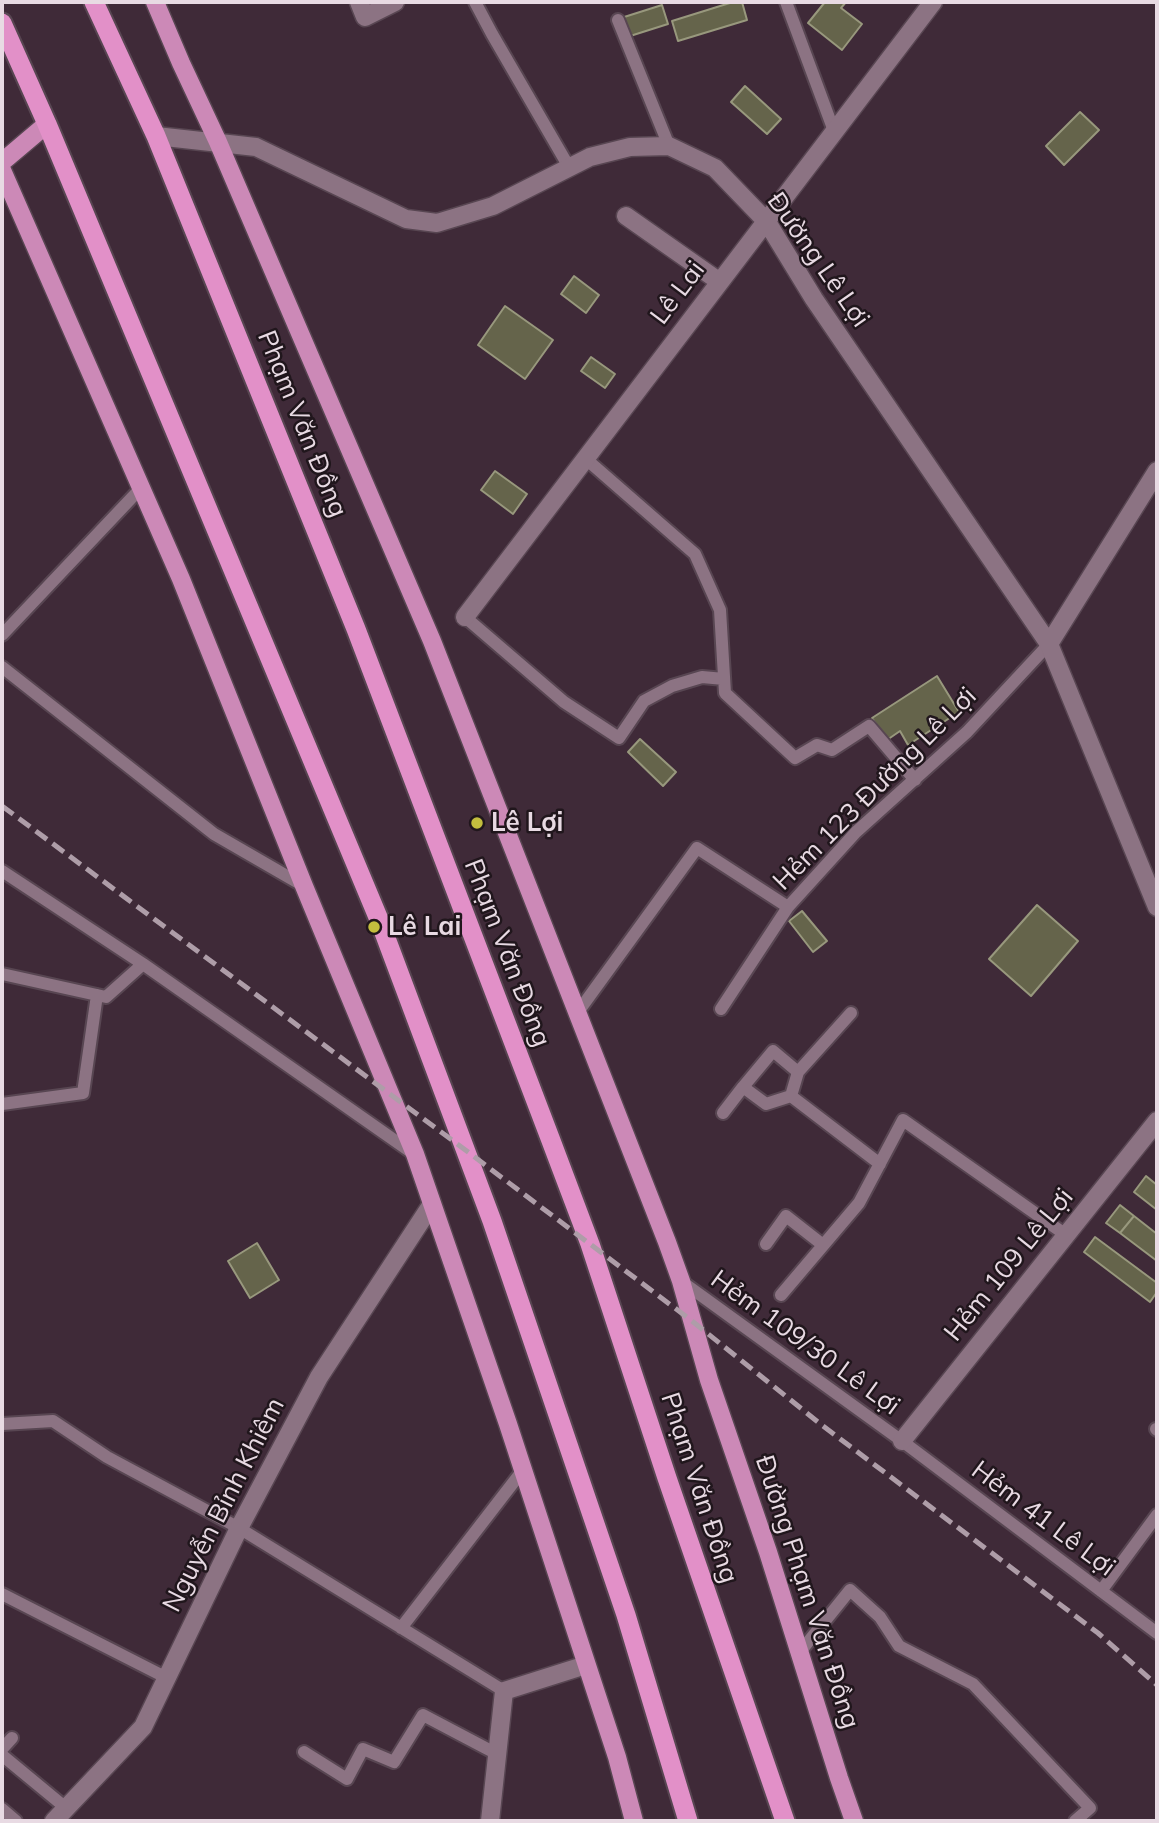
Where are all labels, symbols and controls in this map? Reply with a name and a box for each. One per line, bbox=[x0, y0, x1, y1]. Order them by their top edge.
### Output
street label: Đường Lê Lợi bbox=[760, 187, 876, 333]
street label: Lê Lai bbox=[644, 255, 712, 331]
street label: Phạm Văn Đồng bbox=[250, 326, 354, 522]
street label: Hẻm 123 Đường Lê Lợi bbox=[767, 681, 983, 897]
place label: Lê Lợi bbox=[491, 807, 563, 839]
marker: Lê Lợi bbox=[469, 815, 485, 831]
street label: Phạm Văn Đồng bbox=[457, 855, 557, 1051]
place label: Lê Lai bbox=[388, 911, 461, 943]
marker: Lê Lai bbox=[366, 919, 382, 935]
street label: Hẻm 109 Lê Lợi bbox=[938, 1182, 1080, 1348]
street label: Hẻm 109/30 Lê Lợi bbox=[704, 1264, 906, 1422]
street label: Phạm Văn Đồng bbox=[654, 1389, 744, 1587]
street label: Nguyễn Bỉnh Khiêm bbox=[157, 1393, 291, 1617]
street label: Đường Phạm Văn Đồng bbox=[748, 1452, 866, 1732]
street label: Hẻm 41 Lê Lợi bbox=[965, 1455, 1121, 1583]

